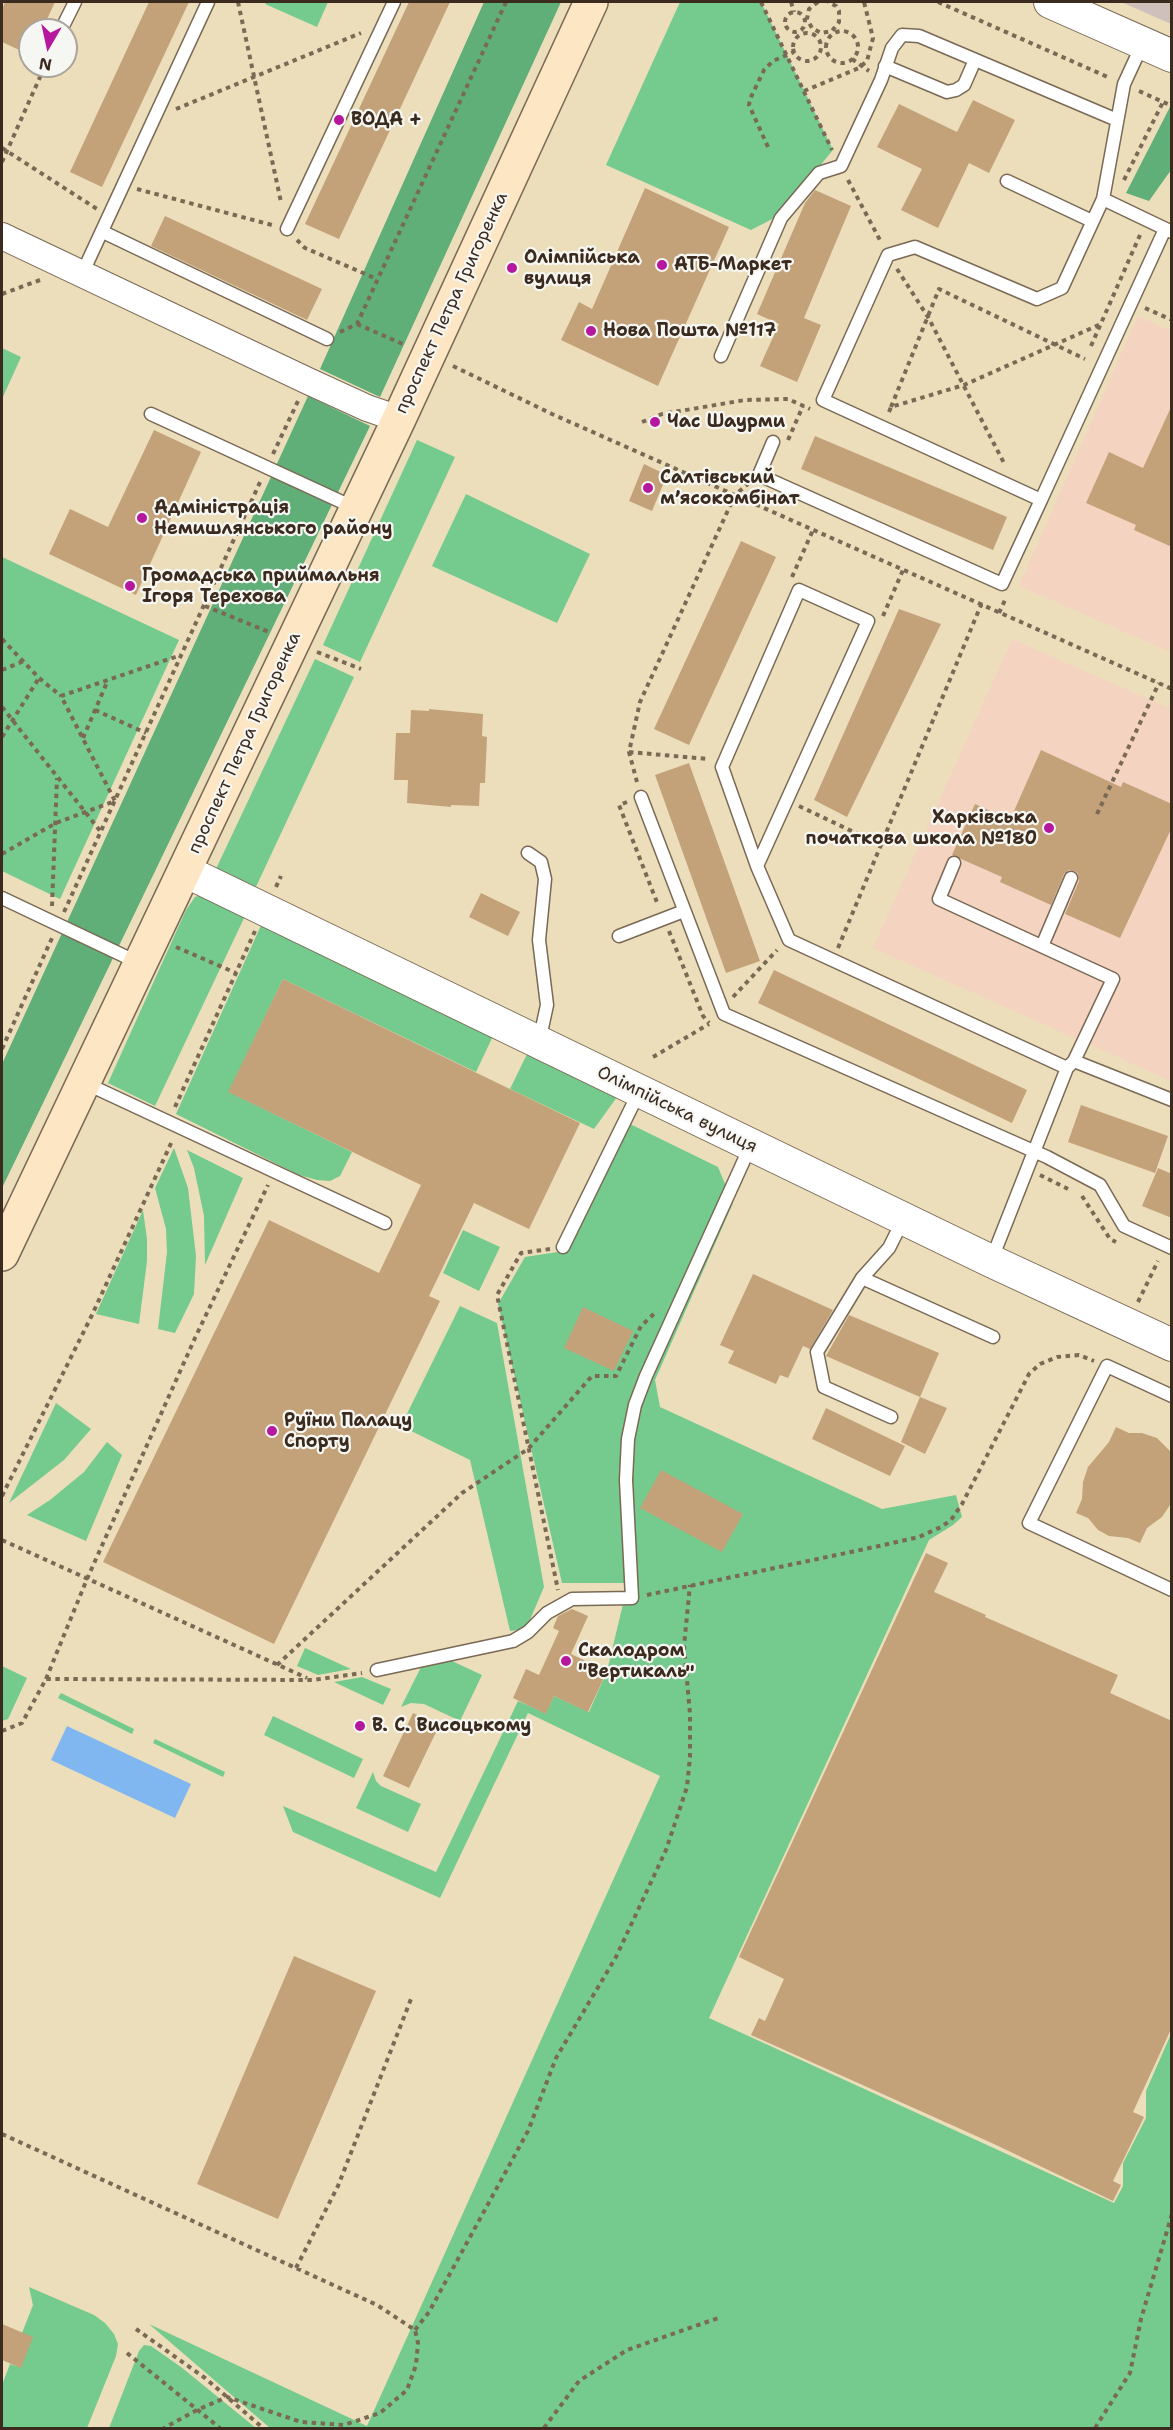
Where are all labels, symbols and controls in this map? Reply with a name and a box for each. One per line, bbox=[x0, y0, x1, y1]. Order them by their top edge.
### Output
north arrow bbox=[18, 18, 78, 78]
text: N bbox=[38, 53, 53, 76]
place label: ВОДА + bbox=[351, 109, 422, 131]
marker: ВОДА + bbox=[332, 113, 346, 127]
street label: проспект Петра Григоренка bbox=[391, 189, 513, 417]
place label: Олімпійська вулиця bbox=[524, 247, 640, 290]
place label: АТБ-Маркет bbox=[674, 254, 792, 276]
marker: АТБ-Маркет bbox=[655, 258, 669, 272]
marker: Олімпійська вулиця bbox=[505, 261, 519, 275]
place label: Нова Пошта №117 bbox=[603, 320, 776, 342]
marker: Нова Пошта №117 bbox=[584, 324, 598, 338]
place label: Час Шаурми bbox=[667, 411, 785, 433]
marker: Час Шаурми bbox=[648, 415, 662, 429]
place label: Салтівський мʼясокомбінат bbox=[660, 467, 799, 510]
marker: Салтівський мʼясокомбінат bbox=[641, 481, 655, 495]
place label: Адміністрація Немишлянського району bbox=[154, 497, 393, 540]
marker: Адміністрація Немишлянського району bbox=[135, 511, 149, 525]
place label: Громадська приймальня Ігоря Терехова bbox=[142, 565, 380, 608]
marker: Громадська приймальня Ігоря Терехова bbox=[123, 579, 137, 593]
street label: проспект Петра Григоренка bbox=[184, 629, 306, 857]
place label: Харківська початкова школа №180 bbox=[805, 807, 1037, 850]
marker: Харківська початкова школа №180 bbox=[1042, 821, 1056, 835]
street label: Олімпійська вулиця bbox=[593, 1062, 761, 1158]
place label: Руїни Палацу Спорту bbox=[284, 1410, 412, 1452]
marker: Руїни Палацу Спорту bbox=[265, 1424, 279, 1438]
place label: Скалодром "Вертикаль" bbox=[578, 1640, 695, 1682]
marker: Скалодром "Вертикаль" bbox=[559, 1654, 573, 1668]
place label: В. С. Висоцькому bbox=[372, 1715, 531, 1737]
marker: В. С. Висоцькому bbox=[353, 1719, 367, 1733]

